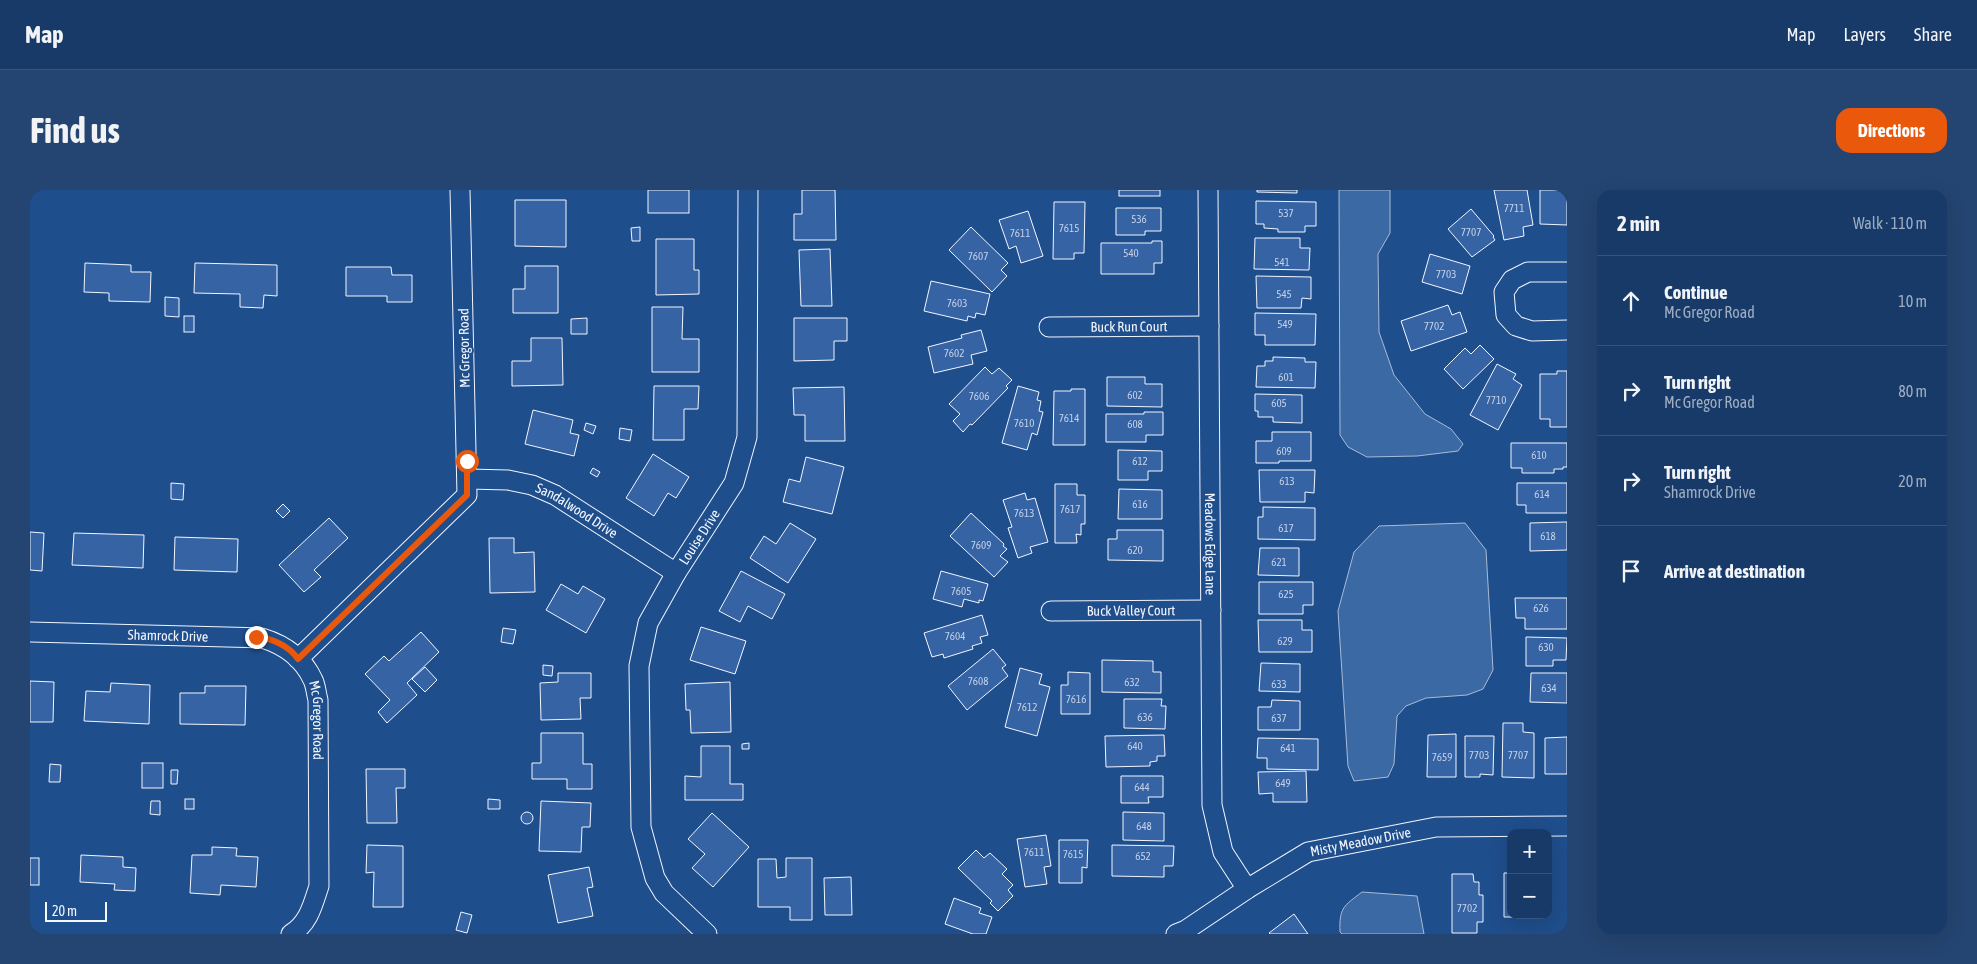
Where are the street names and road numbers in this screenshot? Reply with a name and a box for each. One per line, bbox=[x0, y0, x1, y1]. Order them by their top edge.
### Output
street label: Mc Gregor Road bbox=[455, 308, 473, 388]
street label: Buck Run Court bbox=[1091, 318, 1167, 335]
street label: Sandalwood Drive bbox=[533, 480, 621, 541]
street label: Meadows Edge Lane bbox=[1202, 493, 1219, 595]
street label: Louise Drive bbox=[676, 506, 723, 567]
street label: Buck Valley Court bbox=[1087, 602, 1175, 619]
street label: Shamrock Drive bbox=[127, 627, 208, 645]
street label: Mc Gregor Road bbox=[306, 679, 326, 760]
street label: Misty Meadow Drive bbox=[1309, 824, 1412, 859]

